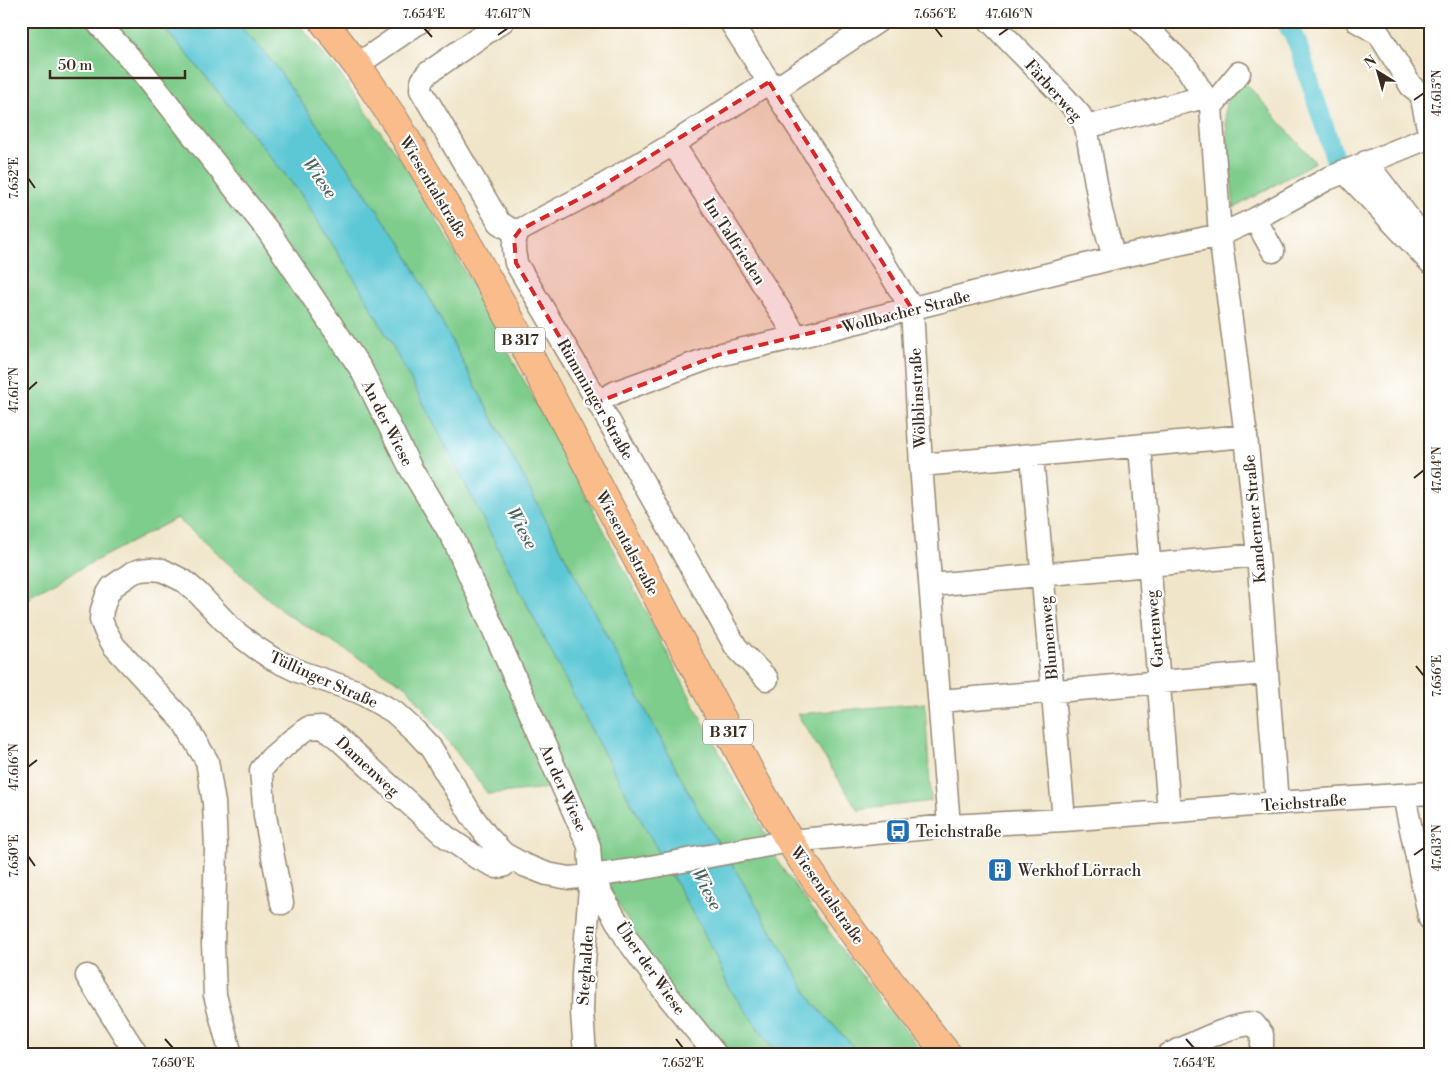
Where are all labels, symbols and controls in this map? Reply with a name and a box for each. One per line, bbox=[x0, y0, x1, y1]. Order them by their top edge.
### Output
text: 7.654°E bbox=[403, 7, 445, 22]
text: 47.617°N bbox=[485, 7, 531, 22]
text: 7.656°E bbox=[914, 7, 956, 22]
text: 47.616°N bbox=[985, 7, 1033, 22]
scale bar bbox=[50, 48, 185, 80]
north arrow bbox=[1354, 48, 1404, 98]
text: N bbox=[1361, 52, 1381, 73]
text: 50 m bbox=[58, 56, 92, 75]
street label: Färberweg bbox=[1020, 56, 1087, 126]
text: 47.615°N bbox=[1430, 69, 1445, 117]
street label: Wiesentalstraße bbox=[394, 132, 471, 242]
water label: Wiese bbox=[297, 153, 342, 204]
text: 7.652°E bbox=[7, 157, 22, 199]
street label: Im Talfrieden bbox=[699, 194, 770, 289]
street label: Wollbacher Straße bbox=[839, 286, 973, 338]
road number: B 317 bbox=[495, 328, 545, 352]
street label: Rümminger Straße bbox=[552, 335, 638, 464]
street label: Wölblinstraße bbox=[905, 347, 931, 450]
text: 47.617°N bbox=[7, 367, 22, 413]
street label: An der Wiese bbox=[357, 376, 417, 470]
text: 47.614°N bbox=[1430, 446, 1445, 494]
street label: Kanderner Straße bbox=[1239, 454, 1271, 584]
street label: Wiesentalstraße bbox=[591, 487, 663, 599]
water label: Wiese bbox=[501, 503, 542, 554]
street label: Gartenweg bbox=[1142, 589, 1168, 668]
street label: Blumenweg bbox=[1035, 594, 1063, 682]
street label: Tüllinger Straße bbox=[266, 647, 381, 713]
text: 7.656°E bbox=[1430, 655, 1445, 697]
road number: B 317 bbox=[703, 720, 753, 744]
street label: Damenweg bbox=[331, 732, 404, 802]
street label: An der Wiese bbox=[535, 741, 591, 835]
text: 47.616°N bbox=[7, 743, 22, 791]
street label: Teichstraße bbox=[1261, 790, 1347, 816]
bus stop icon: Teichstraße bbox=[885, 818, 911, 844]
place label: Teichstraße bbox=[916, 822, 1001, 842]
text: 47.613°N bbox=[1430, 824, 1445, 872]
text: 7.650°E bbox=[7, 835, 22, 877]
street label: Wiesentalstraße bbox=[785, 842, 868, 949]
building icon: Werkhof Lörrach bbox=[987, 857, 1013, 883]
place label: Werkhof Lörrach bbox=[1017, 861, 1142, 881]
water label: Wiese bbox=[686, 864, 727, 915]
street label: Über der Wiese bbox=[611, 917, 691, 1019]
street label: Steghalden bbox=[573, 924, 599, 1006]
text: 7.650°E bbox=[152, 1056, 194, 1071]
text: 7.652°E bbox=[662, 1056, 704, 1071]
text: 7.654°E bbox=[1173, 1056, 1215, 1071]

